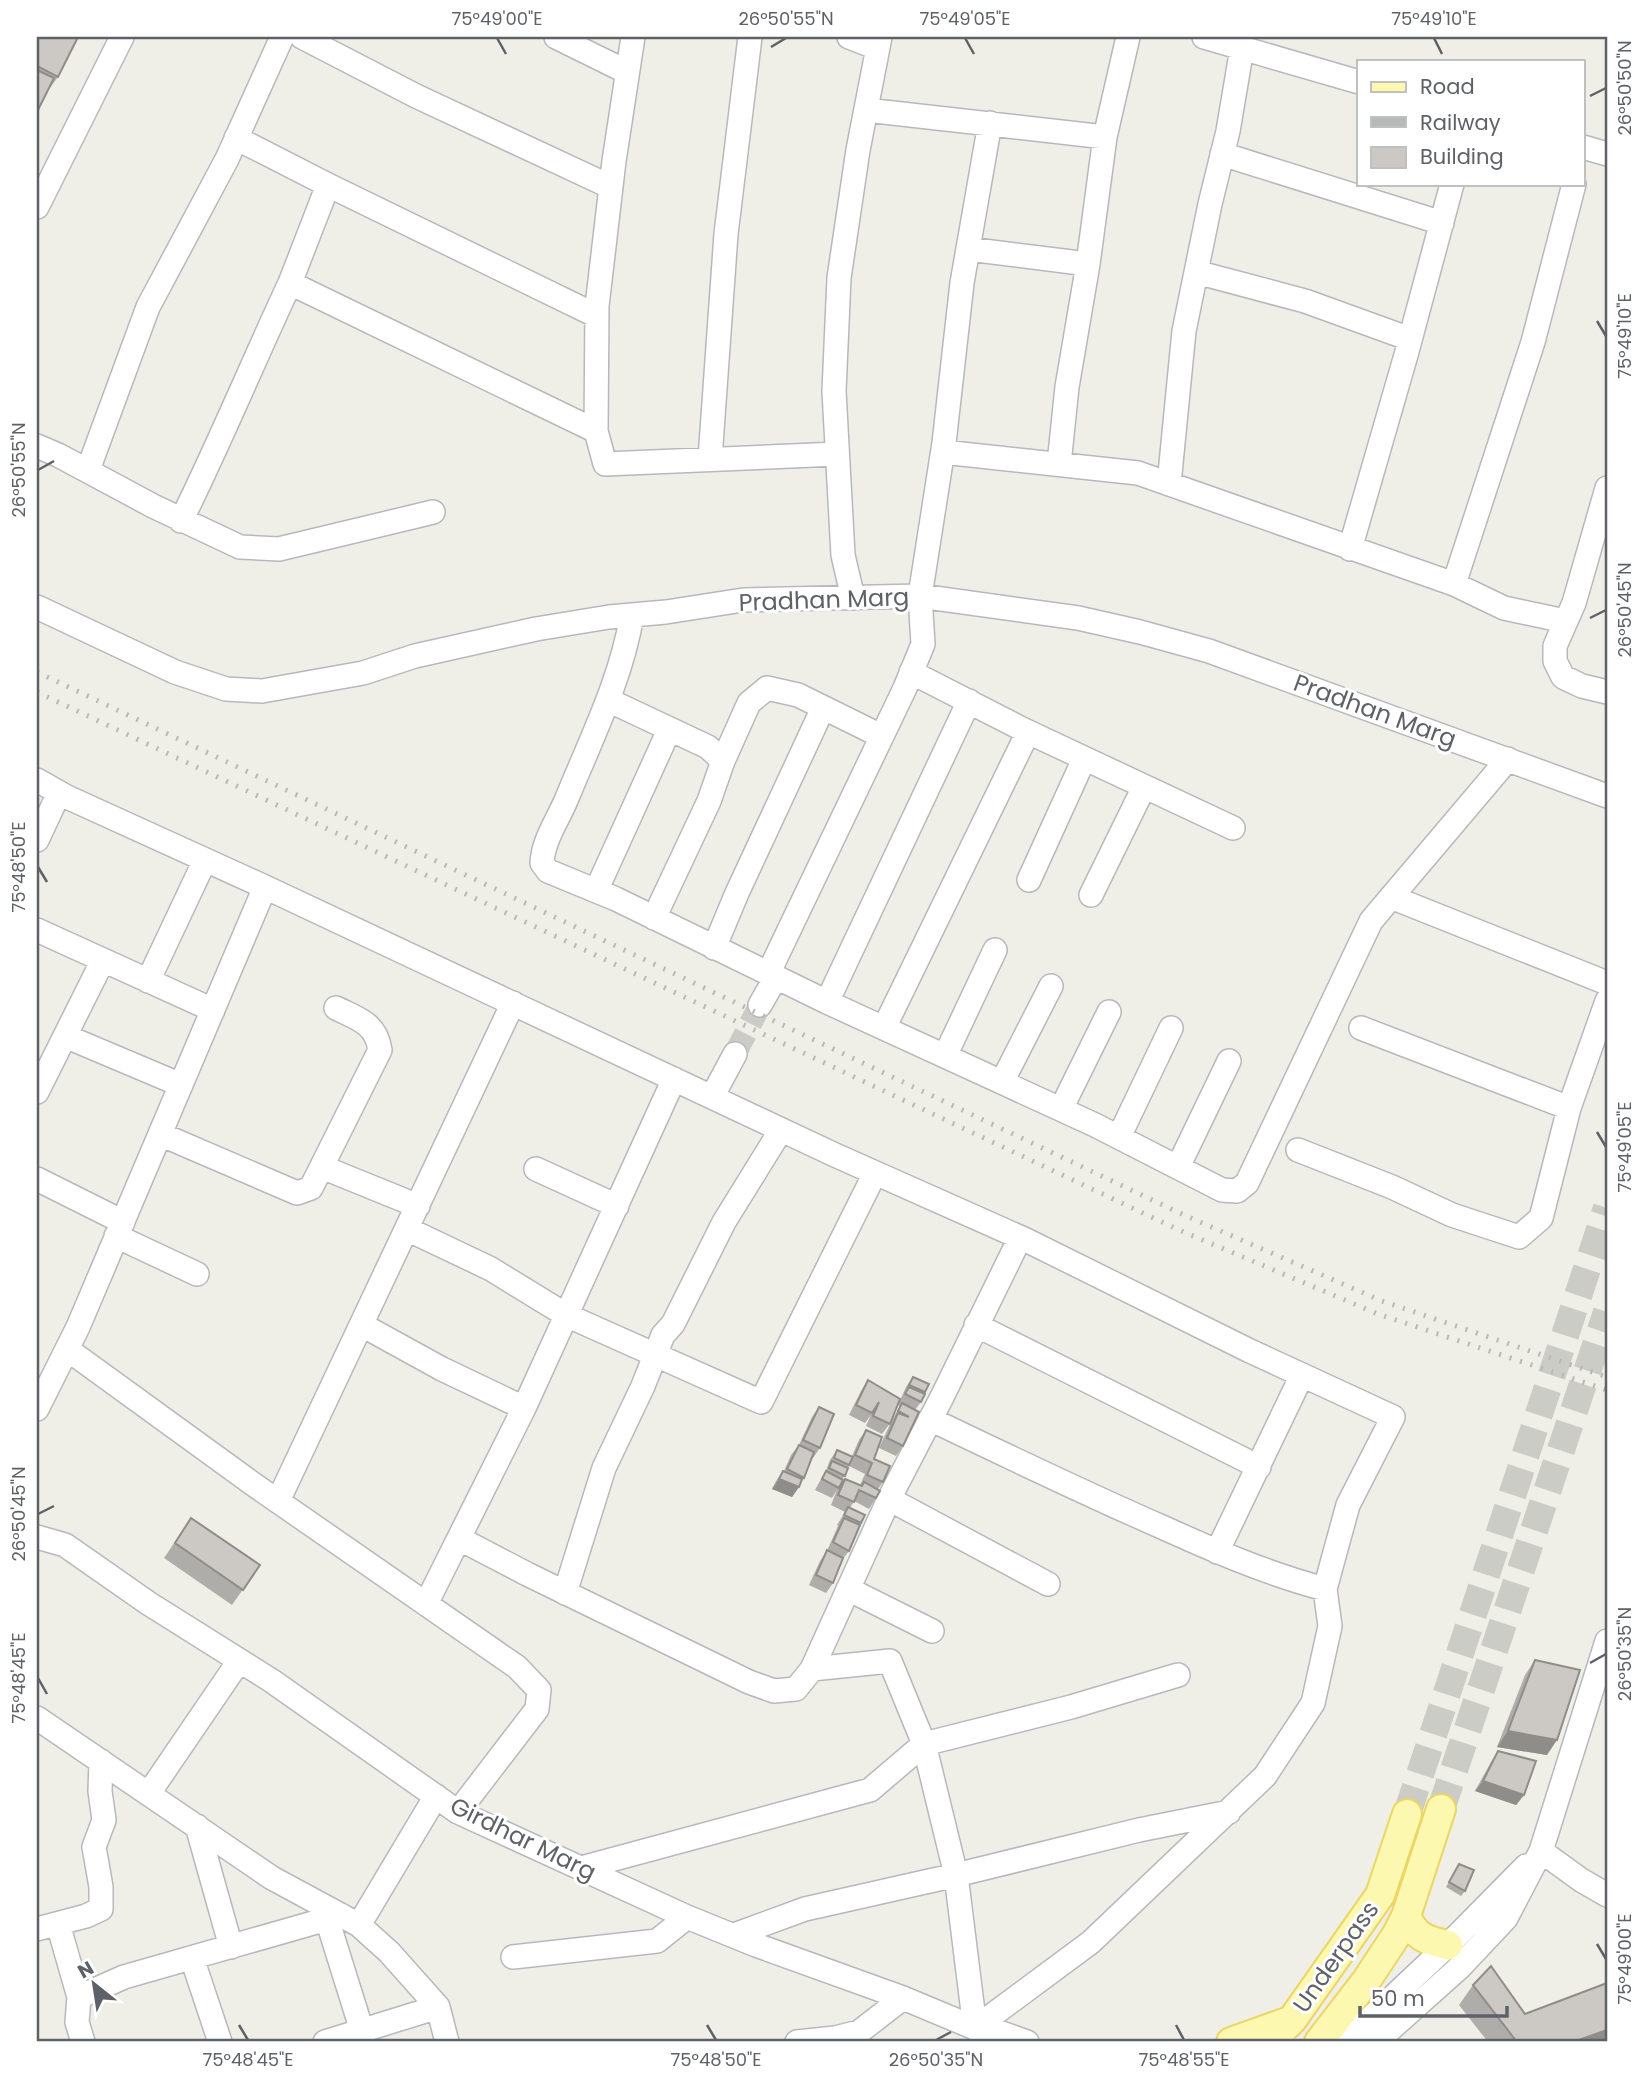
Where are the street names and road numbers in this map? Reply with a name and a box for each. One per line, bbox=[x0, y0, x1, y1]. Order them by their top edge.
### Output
street label: Pradhan Marg bbox=[738, 580, 910, 619]
street label: Pradhan Marg bbox=[1289, 666, 1461, 755]
street label: Girdhar Marg bbox=[445, 1789, 602, 1888]
street label: Underpass bbox=[1285, 1894, 1386, 2019]

